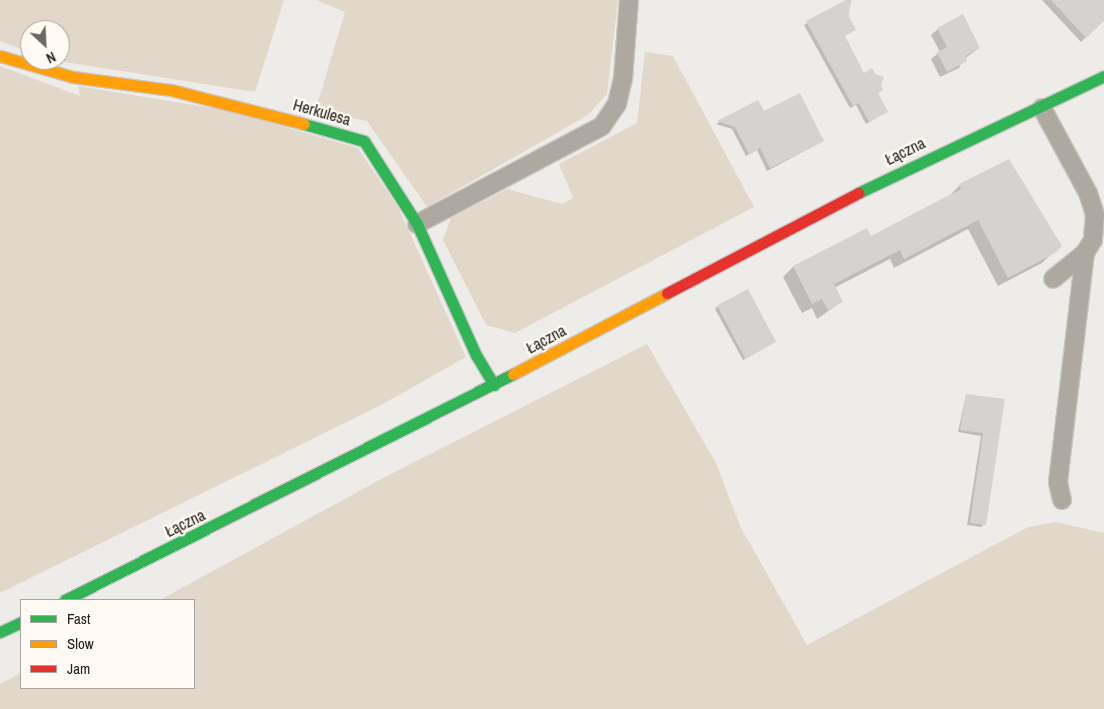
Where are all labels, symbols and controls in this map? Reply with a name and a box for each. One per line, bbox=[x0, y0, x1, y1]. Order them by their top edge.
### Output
north arrow bbox=[20, 20, 70, 70]
text: N bbox=[43, 48, 58, 68]
street label: Herkulesa bbox=[291, 95, 353, 129]
street label: Łączna bbox=[882, 133, 928, 169]
street label: Łączna bbox=[523, 321, 569, 357]
street label: Łączna bbox=[162, 505, 208, 541]
legend bbox=[20, 599, 195, 689]
text: Fast bbox=[67, 608, 90, 629]
text: Slow bbox=[67, 633, 94, 654]
text: Jam bbox=[67, 658, 90, 679]

